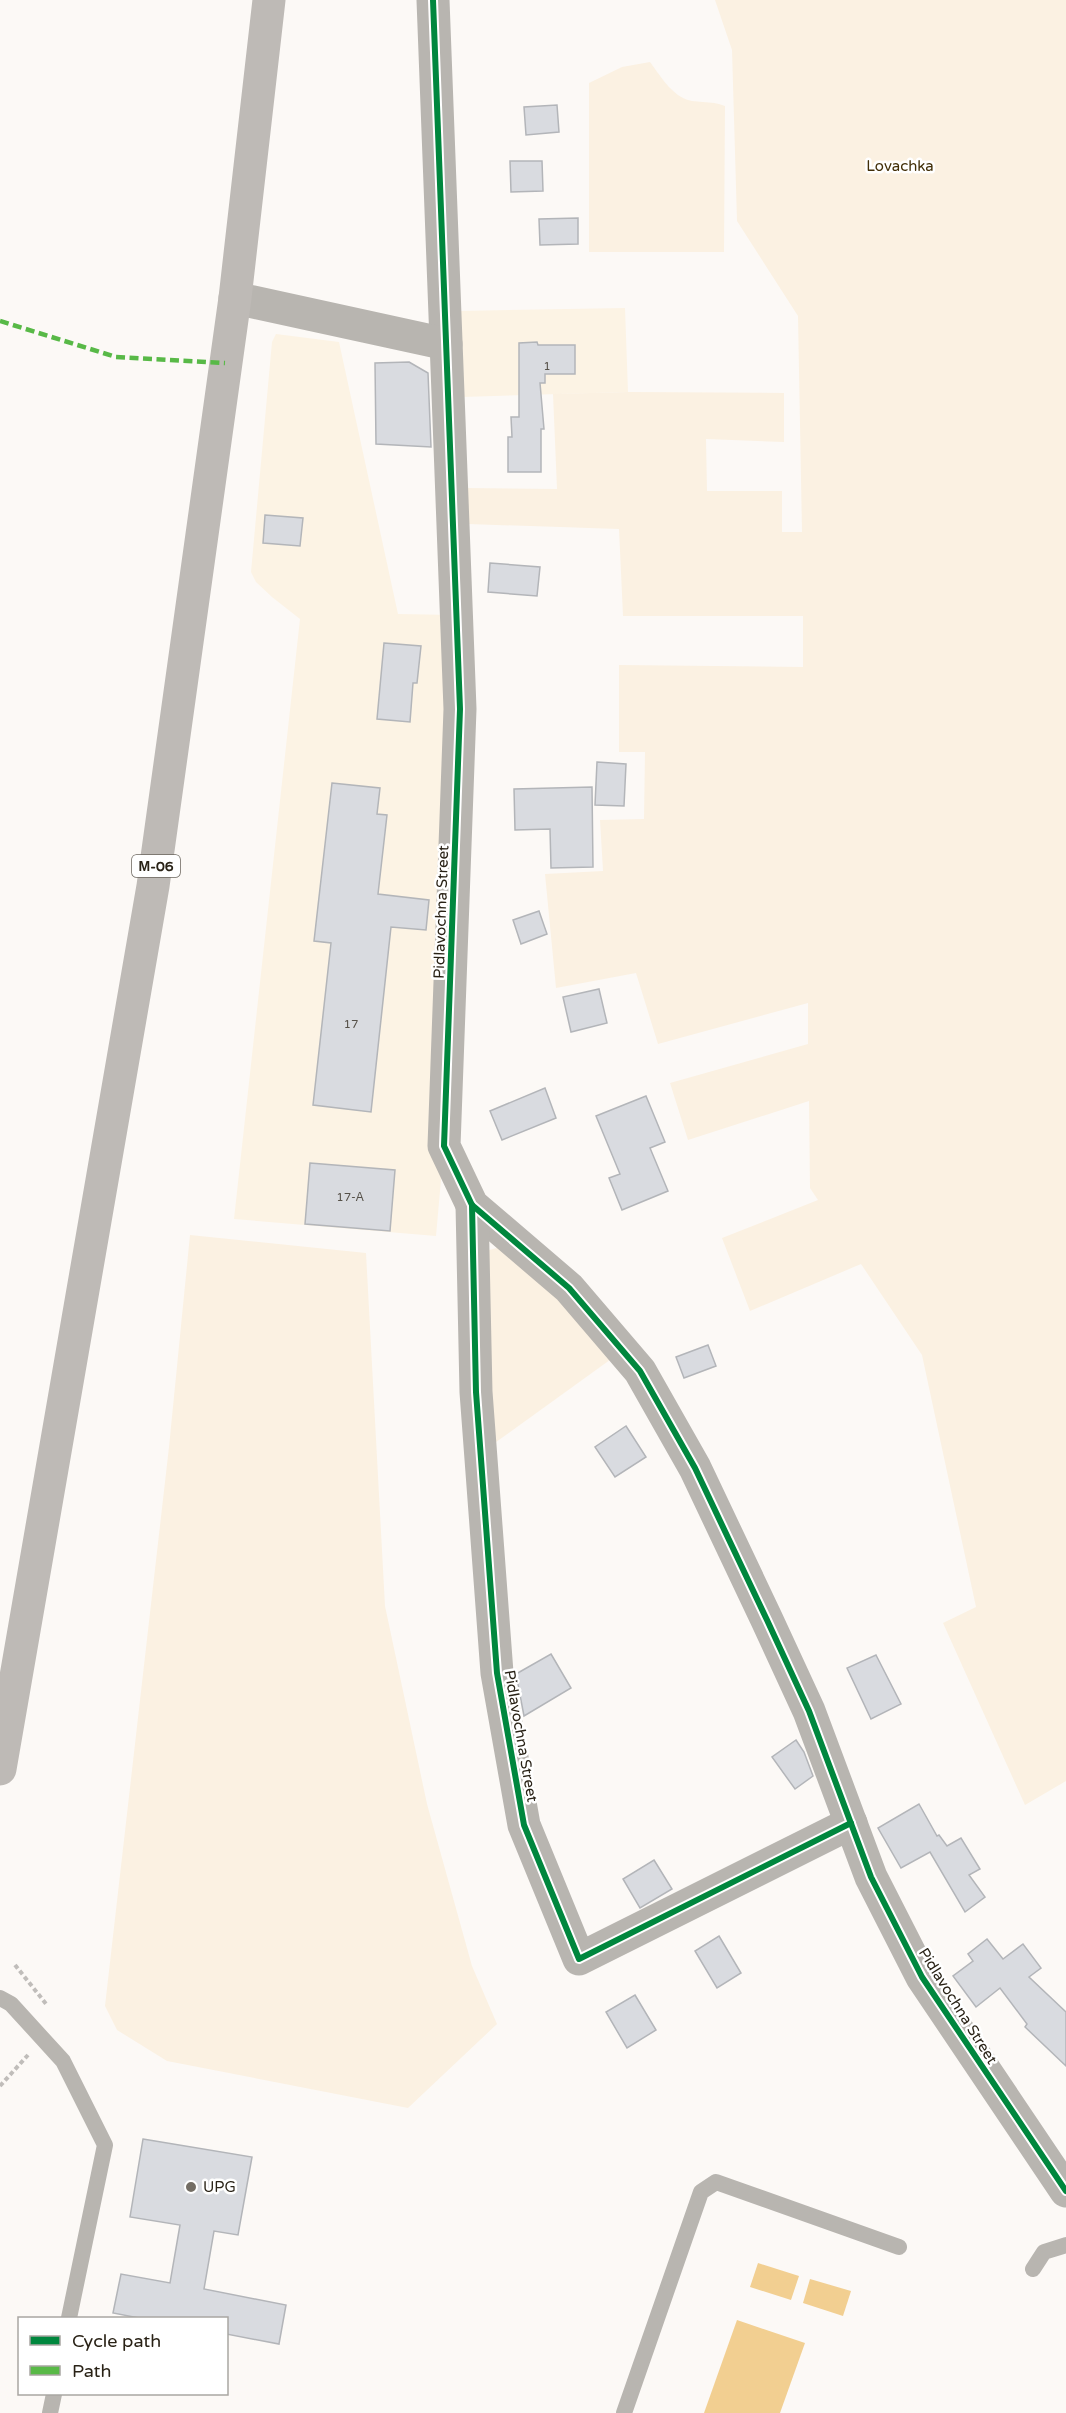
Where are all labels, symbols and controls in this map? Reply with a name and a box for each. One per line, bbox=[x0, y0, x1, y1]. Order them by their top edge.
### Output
park label: Lovachka bbox=[866, 157, 934, 175]
house number: 1 bbox=[543, 359, 551, 373]
street label: Pidlavochna Street bbox=[430, 845, 452, 979]
road number: М-06 bbox=[132, 855, 180, 877]
house number: 17 bbox=[343, 1017, 359, 1031]
house number: 17-А bbox=[336, 1190, 364, 1204]
street label: Pidlavochna Street bbox=[501, 1669, 542, 1804]
street label: Pidlavochna Street bbox=[915, 1945, 1001, 2068]
place label: UPG bbox=[203, 2178, 236, 2196]
marker: UPG bbox=[184, 2180, 198, 2194]
legend bbox=[18, 2317, 228, 2395]
text: Cycle path bbox=[72, 2330, 161, 2352]
text: Path bbox=[72, 2360, 111, 2382]

